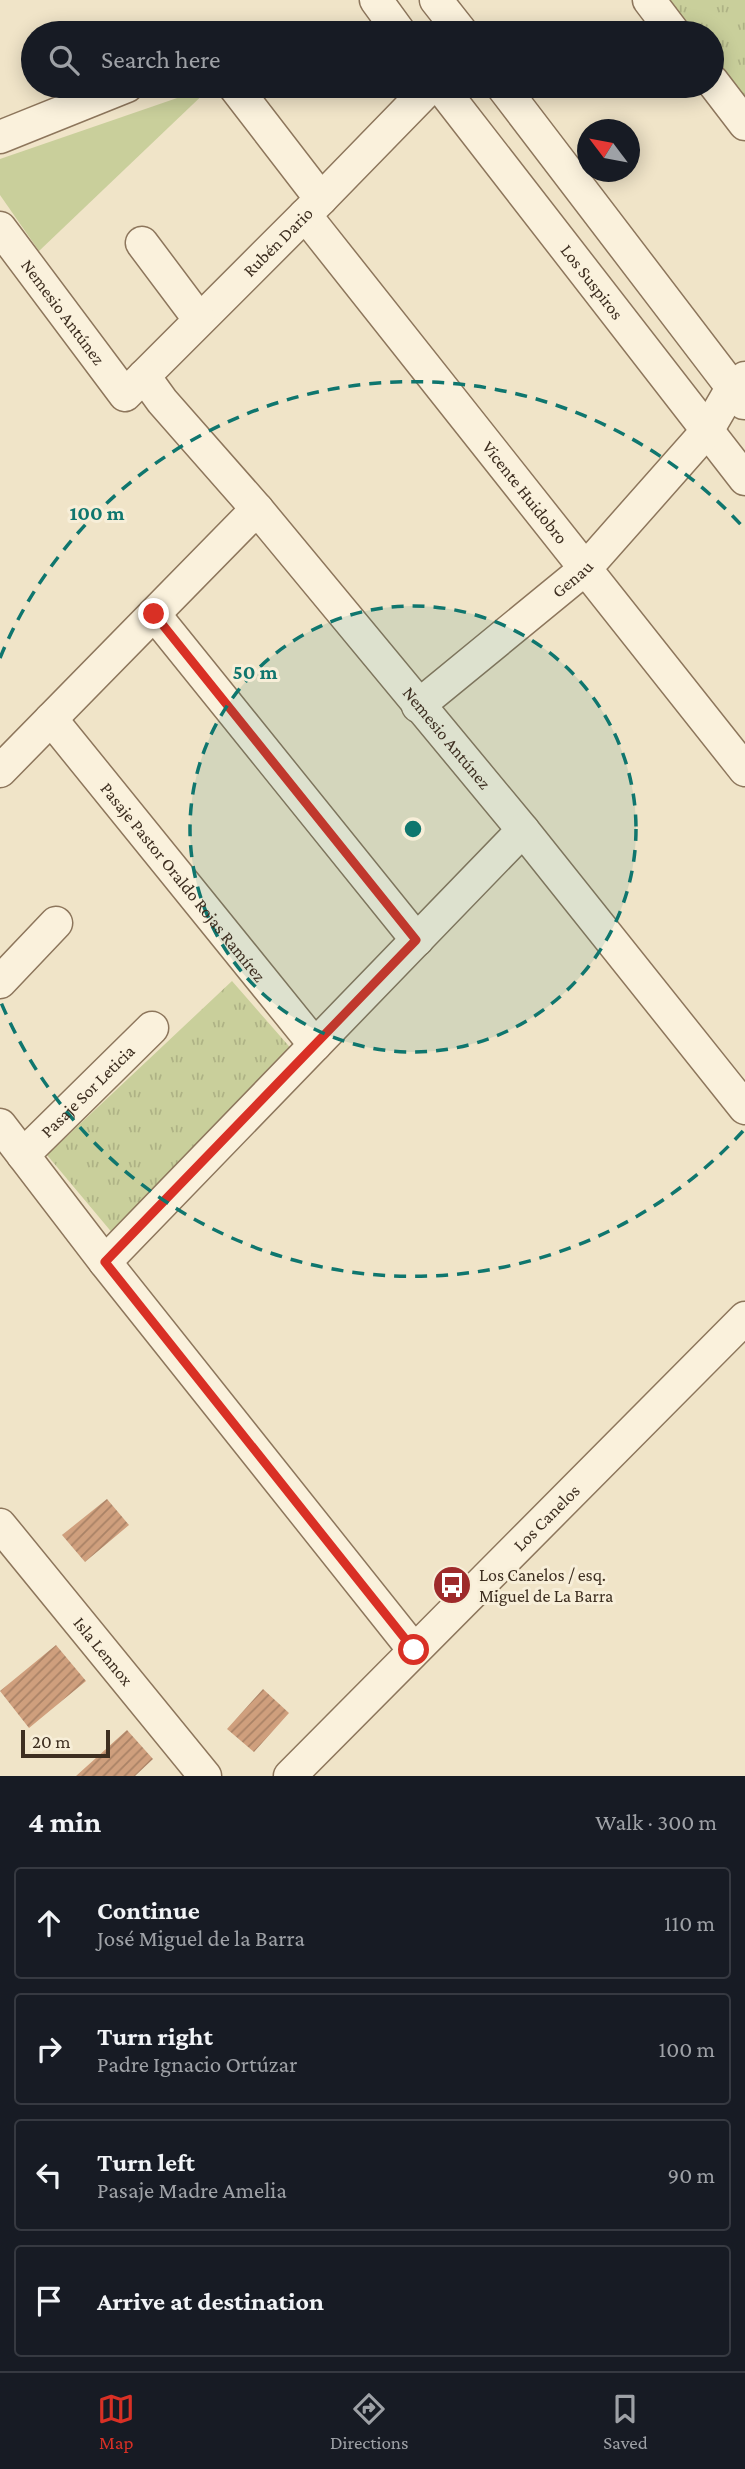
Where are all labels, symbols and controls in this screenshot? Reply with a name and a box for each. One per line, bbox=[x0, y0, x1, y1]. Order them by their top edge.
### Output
search box bbox=[21, 21, 724, 98]
icon: search bbox=[45, 41, 83, 79]
text: Search here bbox=[101, 45, 220, 74]
north arrow bbox=[577, 119, 640, 182]
street label: Rubén Dario bbox=[239, 203, 317, 281]
street label: Los Suspiros bbox=[557, 240, 627, 323]
street label: Nemesio Antúnez bbox=[17, 255, 109, 369]
street label: Vicente Huidobro bbox=[478, 437, 572, 548]
text: 100 m bbox=[69, 501, 125, 525]
street label: Genau bbox=[548, 556, 598, 602]
route end bbox=[138, 598, 169, 629]
text: 50 m bbox=[233, 660, 278, 684]
street label: Nemesio Antúnez bbox=[399, 683, 495, 793]
street label: Pasaje Pastor Oraldo Rojas Ramírez bbox=[96, 778, 270, 986]
centre of rings bbox=[401, 817, 425, 841]
street label: Pasaje Sor Leticia bbox=[37, 1041, 139, 1142]
street label: Los Canelos bbox=[509, 1480, 584, 1555]
bus stop icon: Los Canelos / esq. Miguel de La Barra bbox=[431, 1564, 473, 1606]
place label: Los Canelos / esq. Miguel de La Barra bbox=[479, 1565, 613, 1606]
street label: Isla Lennox bbox=[69, 1613, 137, 1690]
route start bbox=[398, 1634, 429, 1665]
scale bar bbox=[21, 1727, 110, 1759]
text: 20 m bbox=[32, 1731, 71, 1752]
text: 4 min bbox=[28, 1805, 101, 1838]
text: Walk · 300 m bbox=[595, 1809, 717, 1835]
text: Continue bbox=[97, 1896, 200, 1925]
icon: ahead bbox=[30, 1904, 68, 1942]
text: 110 m bbox=[664, 1910, 715, 1936]
text: José Miguel de la Barra bbox=[97, 1925, 305, 1951]
text: Turn right bbox=[97, 2022, 213, 2051]
icon: right bbox=[30, 2030, 68, 2068]
text: 100 m bbox=[659, 2036, 715, 2062]
text: Padre Ignacio Ortúzar bbox=[97, 2051, 297, 2077]
text: Turn left bbox=[97, 2148, 195, 2177]
icon: left bbox=[30, 2156, 68, 2194]
text: 90 m bbox=[668, 2162, 715, 2188]
text: Pasaje Madre Amelia bbox=[97, 2177, 287, 2203]
icon: arrive bbox=[30, 2282, 68, 2320]
text: Arrive at destination bbox=[97, 2287, 324, 2316]
tab: Map bbox=[97, 2390, 135, 2453]
tab: Directions bbox=[330, 2390, 409, 2453]
tab: Saved bbox=[603, 2390, 648, 2453]

